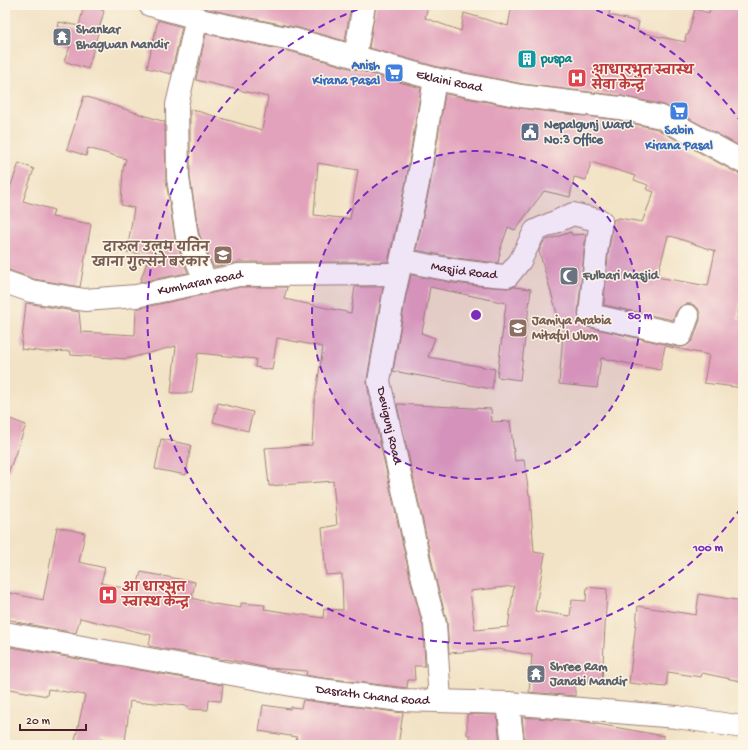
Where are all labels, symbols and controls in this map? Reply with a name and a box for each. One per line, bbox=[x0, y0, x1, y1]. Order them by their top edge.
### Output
place label: Shankar Bhagwan Mandir bbox=[75, 23, 170, 53]
temple icon: Shankar Bhagwan Mandir bbox=[51, 26, 73, 48]
building icon: puspa bbox=[516, 48, 538, 70]
place label: puspa bbox=[540, 52, 573, 68]
place label: Anish Kirana Pasal bbox=[311, 59, 380, 89]
supermarket icon: Anish Kirana Pasal bbox=[383, 62, 405, 84]
place label: आधारभुत स्वास्थ सेवा केन्द्र bbox=[591, 63, 695, 94]
street label: Eklaini Road bbox=[414, 67, 485, 96]
hospital icon: आधारभुत स्वास्थ सेवा केन्द्र bbox=[566, 67, 588, 89]
supermarket icon: Sabin Kirana Pasal bbox=[668, 100, 690, 122]
place label: Nepalgunj Ward No:3 Office bbox=[544, 118, 634, 148]
public building icon: Nepalgunj Ward No:3 Office bbox=[519, 121, 541, 143]
place label: Sabin Kirana Pasal bbox=[644, 124, 713, 154]
place label: दारुल उलुम यतिन खाना गुल्सने बरकार bbox=[91, 236, 210, 271]
school or university icon: दारुल उलुम यतिन खाना गुल्सने बरकार bbox=[212, 244, 234, 266]
street label: Masjid Road bbox=[430, 259, 499, 283]
mosque icon: Fulbari Masjid bbox=[558, 265, 580, 287]
street label: Kumharan Road bbox=[157, 267, 245, 299]
place label: Fulbari Masjid bbox=[582, 269, 660, 284]
centre of rings bbox=[469, 308, 483, 322]
text: 50 m bbox=[628, 310, 653, 324]
place label: Jamiya Arabia Mitaful Ulum bbox=[531, 314, 612, 344]
school or university icon: Jamiya Arabia Mitaful Ulum bbox=[507, 317, 529, 339]
street label: Devigunj Road bbox=[373, 385, 405, 467]
text: 100 m bbox=[692, 542, 723, 556]
place label: आ धारभुत स्वास्थ केन्द्र bbox=[121, 580, 191, 611]
hospital icon: आ धारभुत स्वास्थ केन्द्र bbox=[97, 584, 119, 606]
place label: Shree Ram Janaki Mandir bbox=[549, 660, 628, 690]
temple icon: Shree Ram Janaki Mandir bbox=[525, 663, 547, 685]
street label: Dasrath Chand Road bbox=[314, 682, 431, 708]
scale bar bbox=[20, 706, 86, 732]
text: 20 m bbox=[26, 715, 51, 729]

